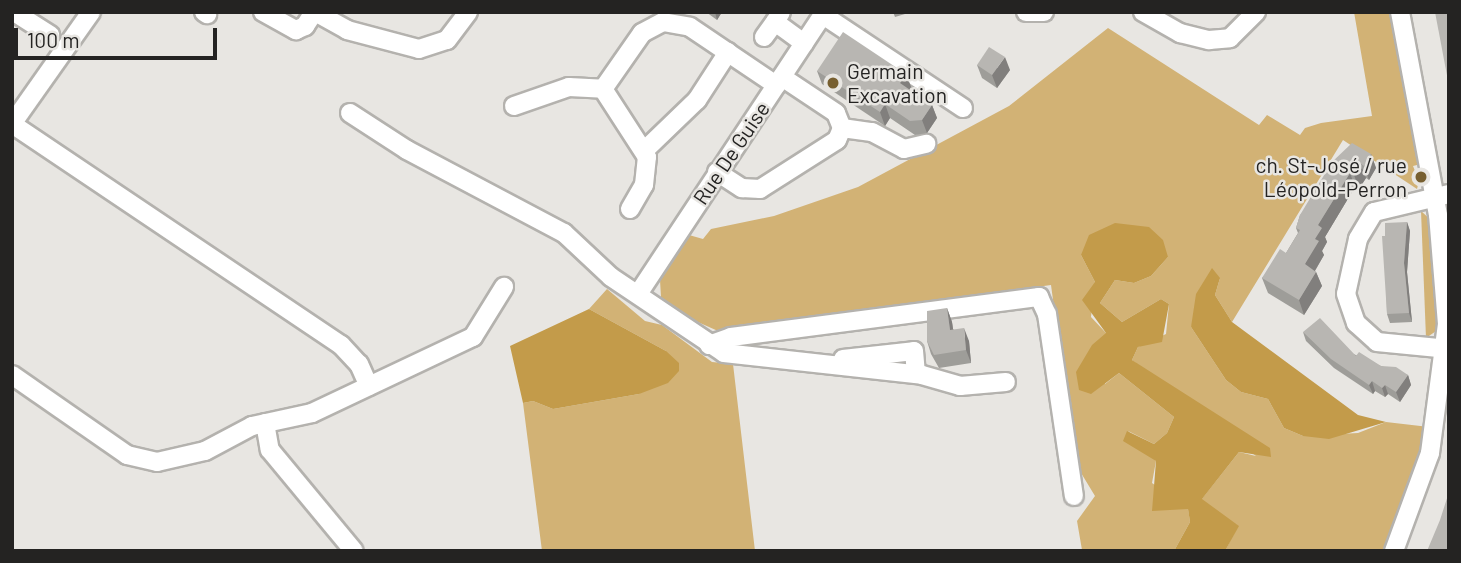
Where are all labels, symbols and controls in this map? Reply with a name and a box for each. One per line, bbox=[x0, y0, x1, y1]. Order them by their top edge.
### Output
scale bar bbox=[18, 14, 220, 58]
text: 100 m bbox=[27, 27, 80, 52]
place label: Germain Excavation bbox=[847, 58, 947, 108]
marker: Germain Excavation bbox=[825, 75, 841, 91]
street label: Rue De Guise bbox=[687, 97, 775, 209]
place label: ch. St-José / rue Léopold-Perron bbox=[1256, 152, 1407, 202]
marker: ch. St-José / rue Léopold-Perron bbox=[1413, 169, 1429, 185]

